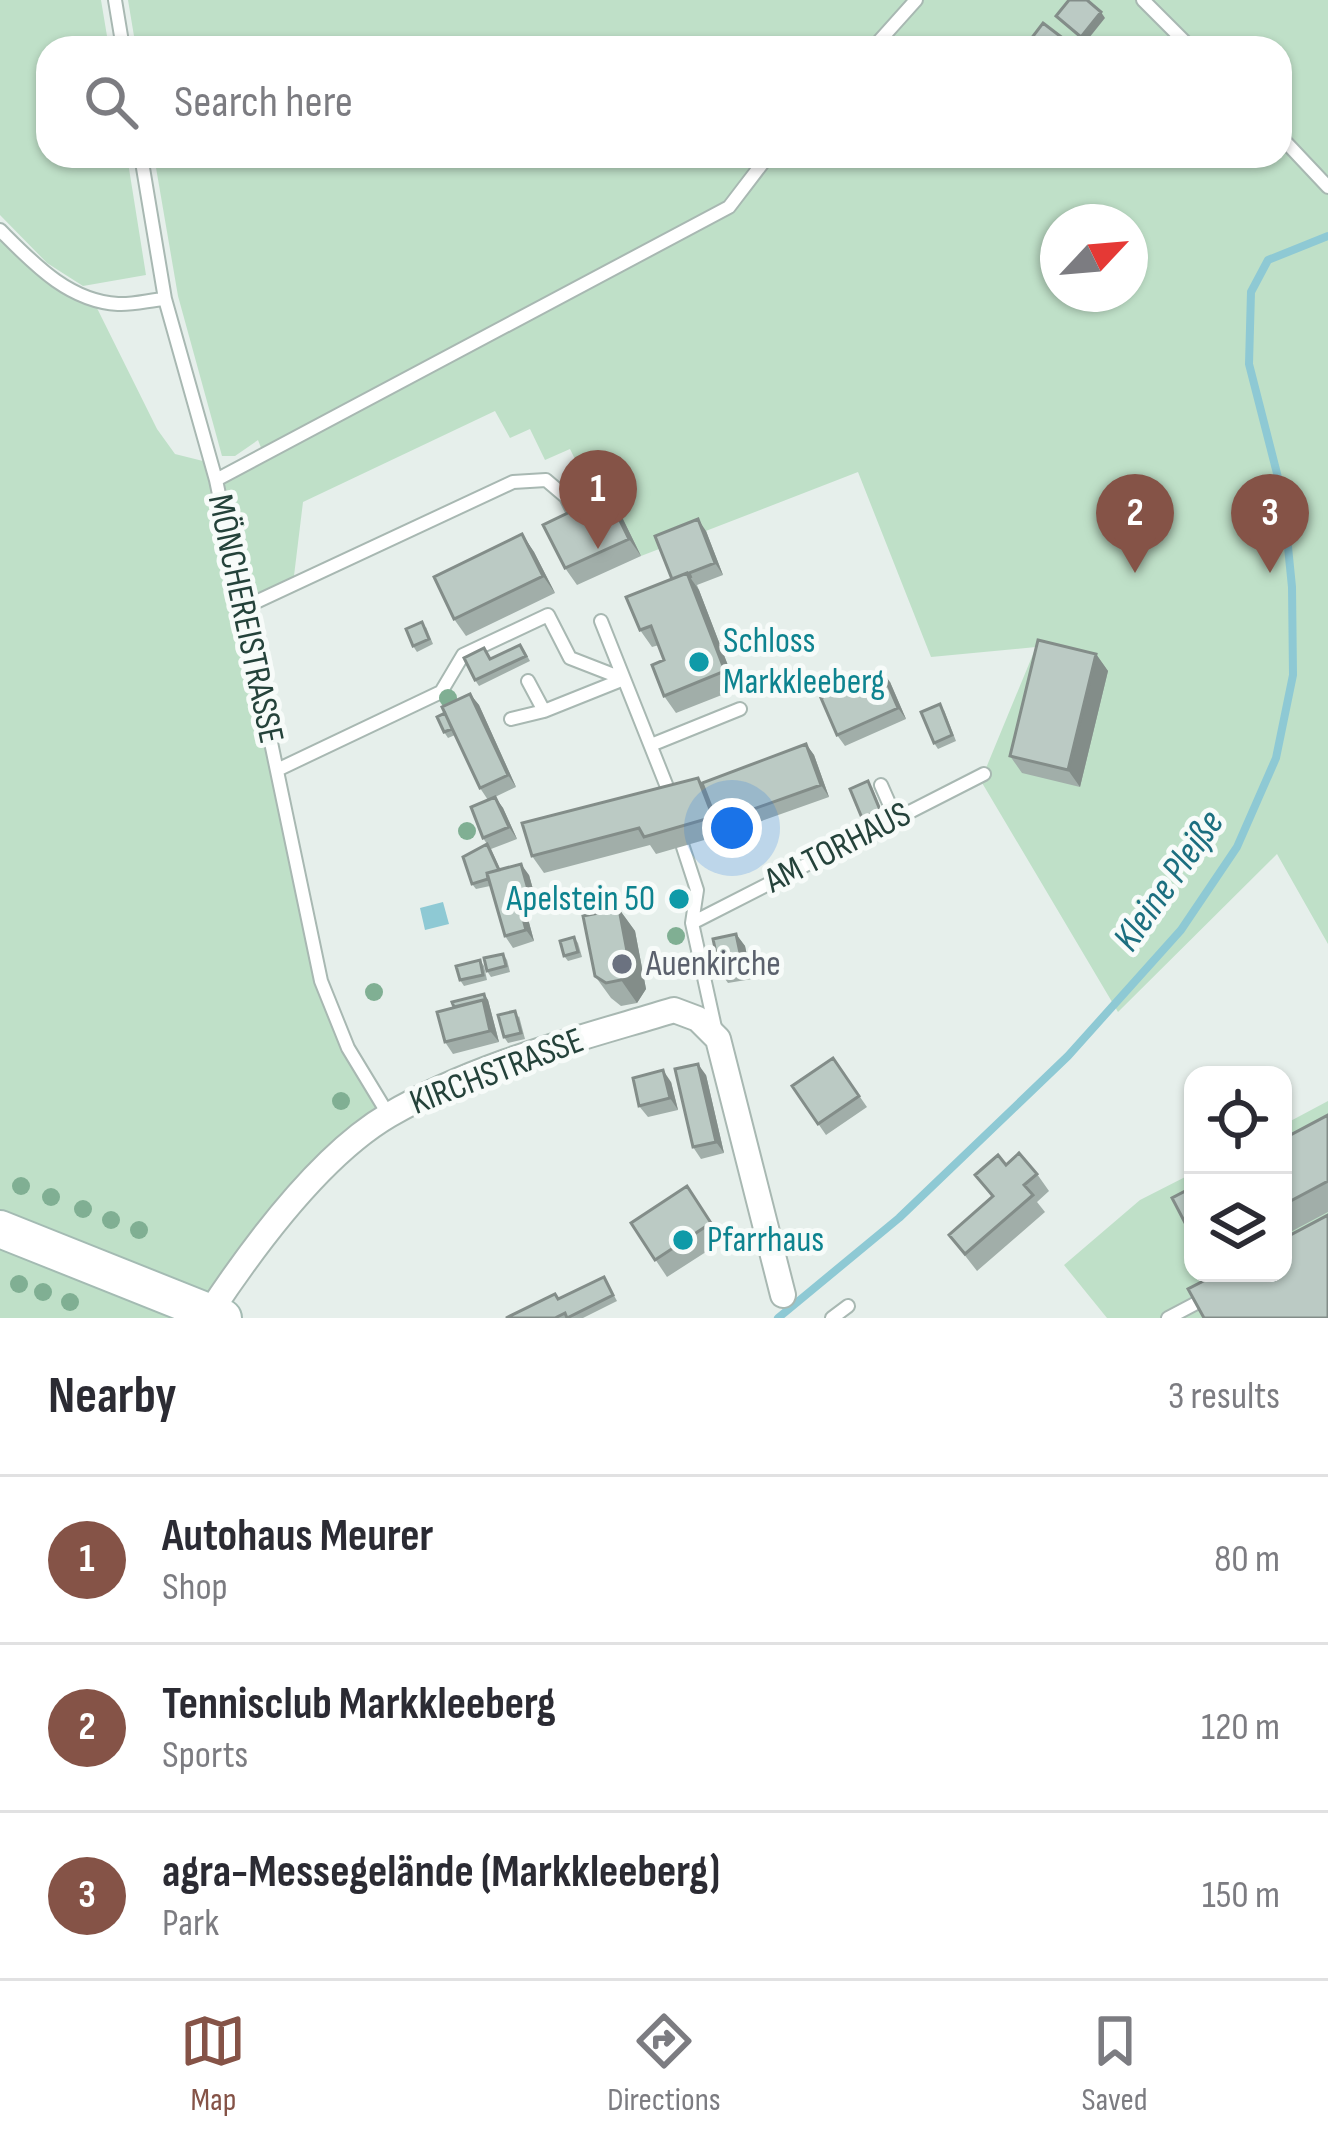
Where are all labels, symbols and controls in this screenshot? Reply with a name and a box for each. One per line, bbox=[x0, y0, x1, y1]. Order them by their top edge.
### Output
search box bbox=[36, 36, 1292, 168]
icon: search bbox=[78, 69, 144, 135]
text: Search here bbox=[174, 75, 353, 130]
north arrow bbox=[1040, 204, 1148, 312]
pin: 1 bbox=[559, 450, 637, 549]
pin: 2 bbox=[1096, 474, 1174, 573]
pin: 3 bbox=[1231, 474, 1309, 573]
street label: MÖNCHEREISTRASSE bbox=[198, 491, 292, 747]
place label: Schloss Markkleeberg bbox=[723, 620, 885, 704]
marker: Schloss Markkleeberg bbox=[686, 649, 712, 675]
street label: AM TORHAUS bbox=[757, 793, 918, 903]
your location bbox=[702, 798, 762, 858]
water label: Kleine Pleiße bbox=[1104, 802, 1234, 960]
place label: Apelstein 50 bbox=[505, 878, 655, 921]
marker: Apelstein 50 bbox=[666, 886, 692, 912]
place label: Auenkirche bbox=[645, 943, 781, 986]
marker: Auenkirche bbox=[609, 951, 635, 977]
street label: KIRCHSTRASSE bbox=[404, 1019, 590, 1125]
map controls bbox=[1184, 1066, 1292, 1282]
button: locate bbox=[1184, 1066, 1292, 1174]
button: layers bbox=[1184, 1174, 1292, 1282]
place label: Pfarrhaus bbox=[707, 1219, 824, 1262]
marker: Pfarrhaus bbox=[670, 1227, 696, 1253]
text: Nearby bbox=[48, 1366, 177, 1427]
text: 3 results bbox=[1168, 1373, 1280, 1420]
text: Autohaus Meurer bbox=[162, 1509, 433, 1564]
text: 1 bbox=[79, 1536, 95, 1583]
text: 80 m bbox=[1214, 1536, 1280, 1583]
text: Shop bbox=[162, 1564, 228, 1611]
text: Tennisclub Markkleeberg bbox=[162, 1677, 556, 1732]
text: 2 bbox=[78, 1704, 96, 1751]
text: 120 m bbox=[1201, 1704, 1280, 1751]
text: Sports bbox=[162, 1732, 248, 1779]
text: agra-Messegelände (Markkleeberg) bbox=[162, 1845, 720, 1900]
text: 3 bbox=[78, 1872, 96, 1919]
text: 150 m bbox=[1202, 1872, 1280, 1919]
text: Park bbox=[162, 1900, 219, 1947]
tab: Map bbox=[180, 2008, 246, 2120]
tab: Directions bbox=[607, 2008, 721, 2120]
tab: Saved bbox=[1081, 2008, 1148, 2120]

